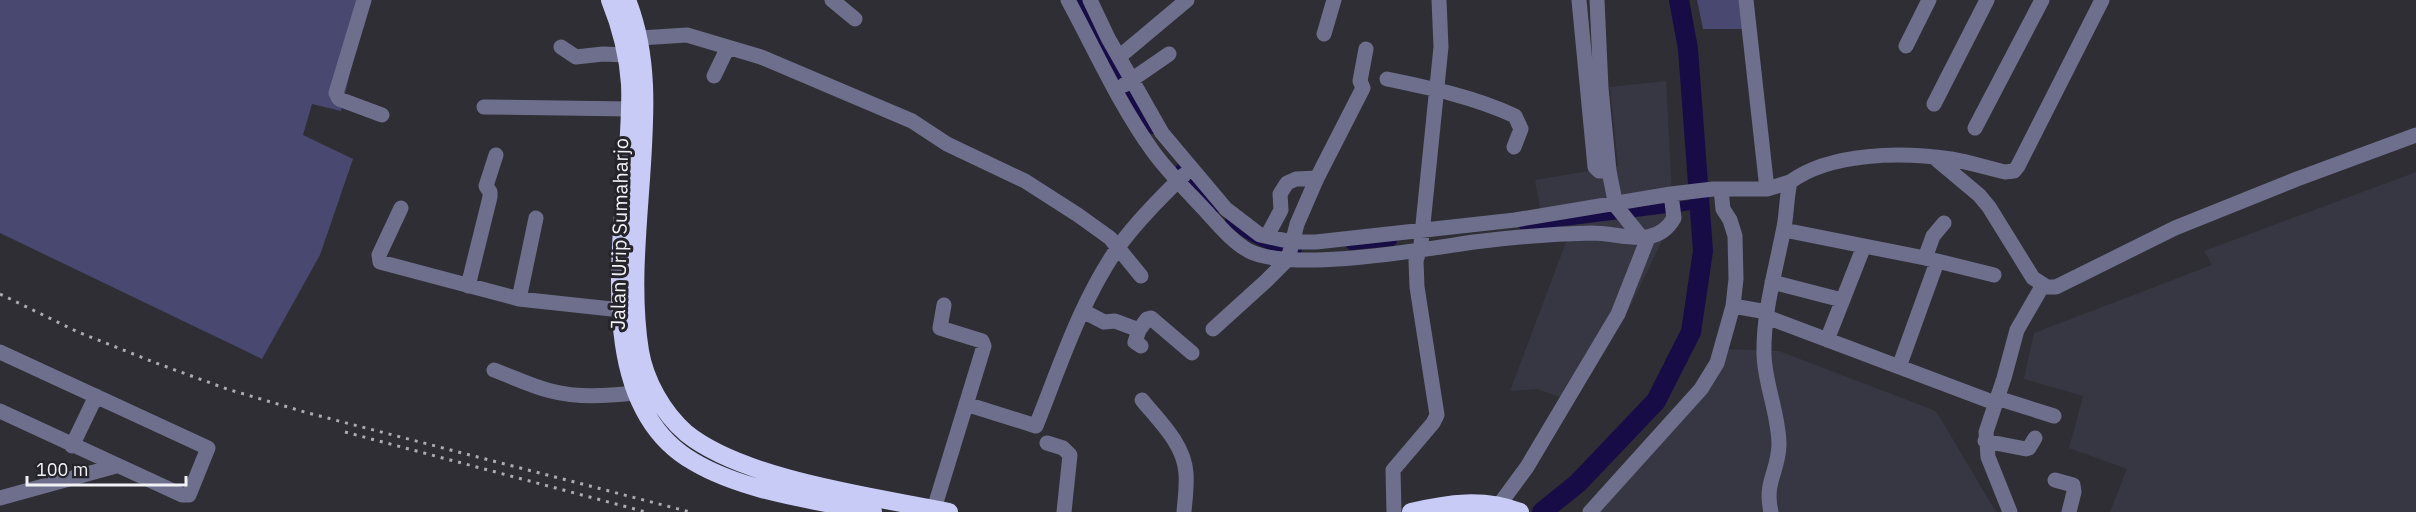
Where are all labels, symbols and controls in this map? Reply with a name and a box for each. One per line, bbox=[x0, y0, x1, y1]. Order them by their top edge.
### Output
street label: Jalan Urip Sumaharjo bbox=[604, 138, 634, 330]
scale bar bbox=[27, 449, 186, 487]
text: 100 m bbox=[36, 458, 88, 481]

